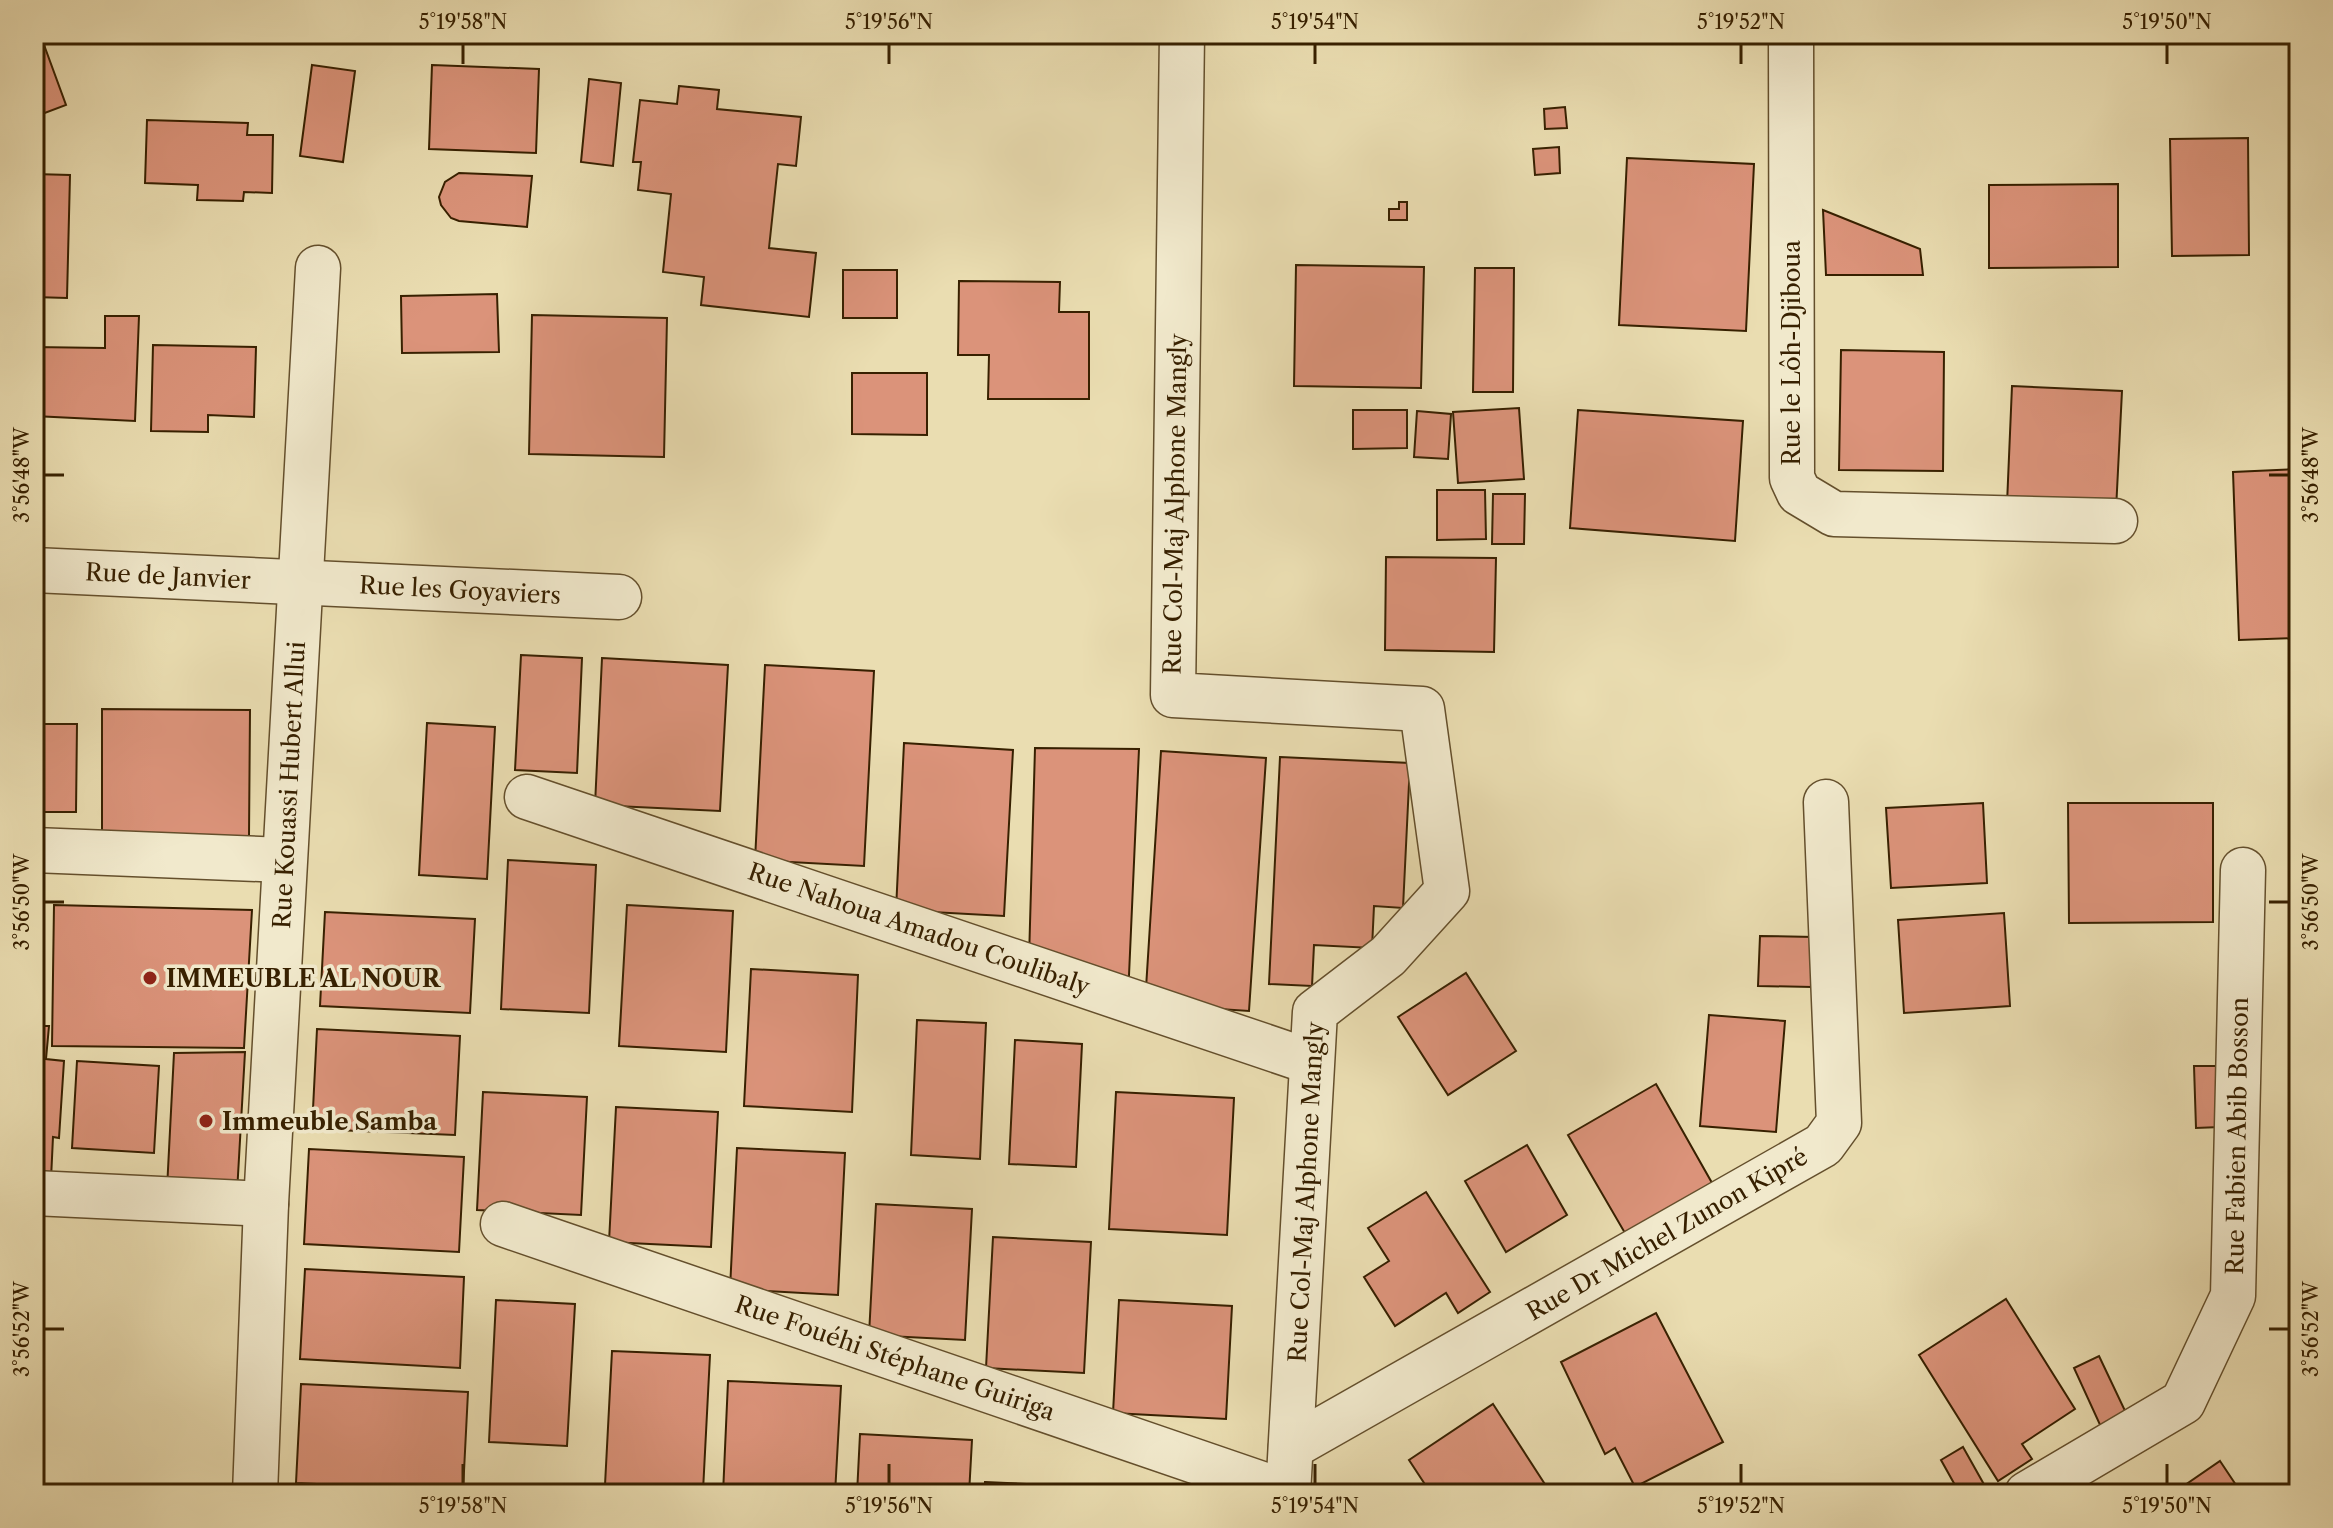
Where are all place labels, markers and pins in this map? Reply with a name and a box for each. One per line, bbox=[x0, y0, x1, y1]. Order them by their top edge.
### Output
place label: IMMEUBLE AL NOUR bbox=[166, 964, 442, 993]
marker: IMMEUBLE AL NOUR bbox=[141, 969, 159, 987]
place label: Immeuble Samba bbox=[222, 1107, 438, 1136]
marker: Immeuble Samba bbox=[197, 1112, 215, 1130]

